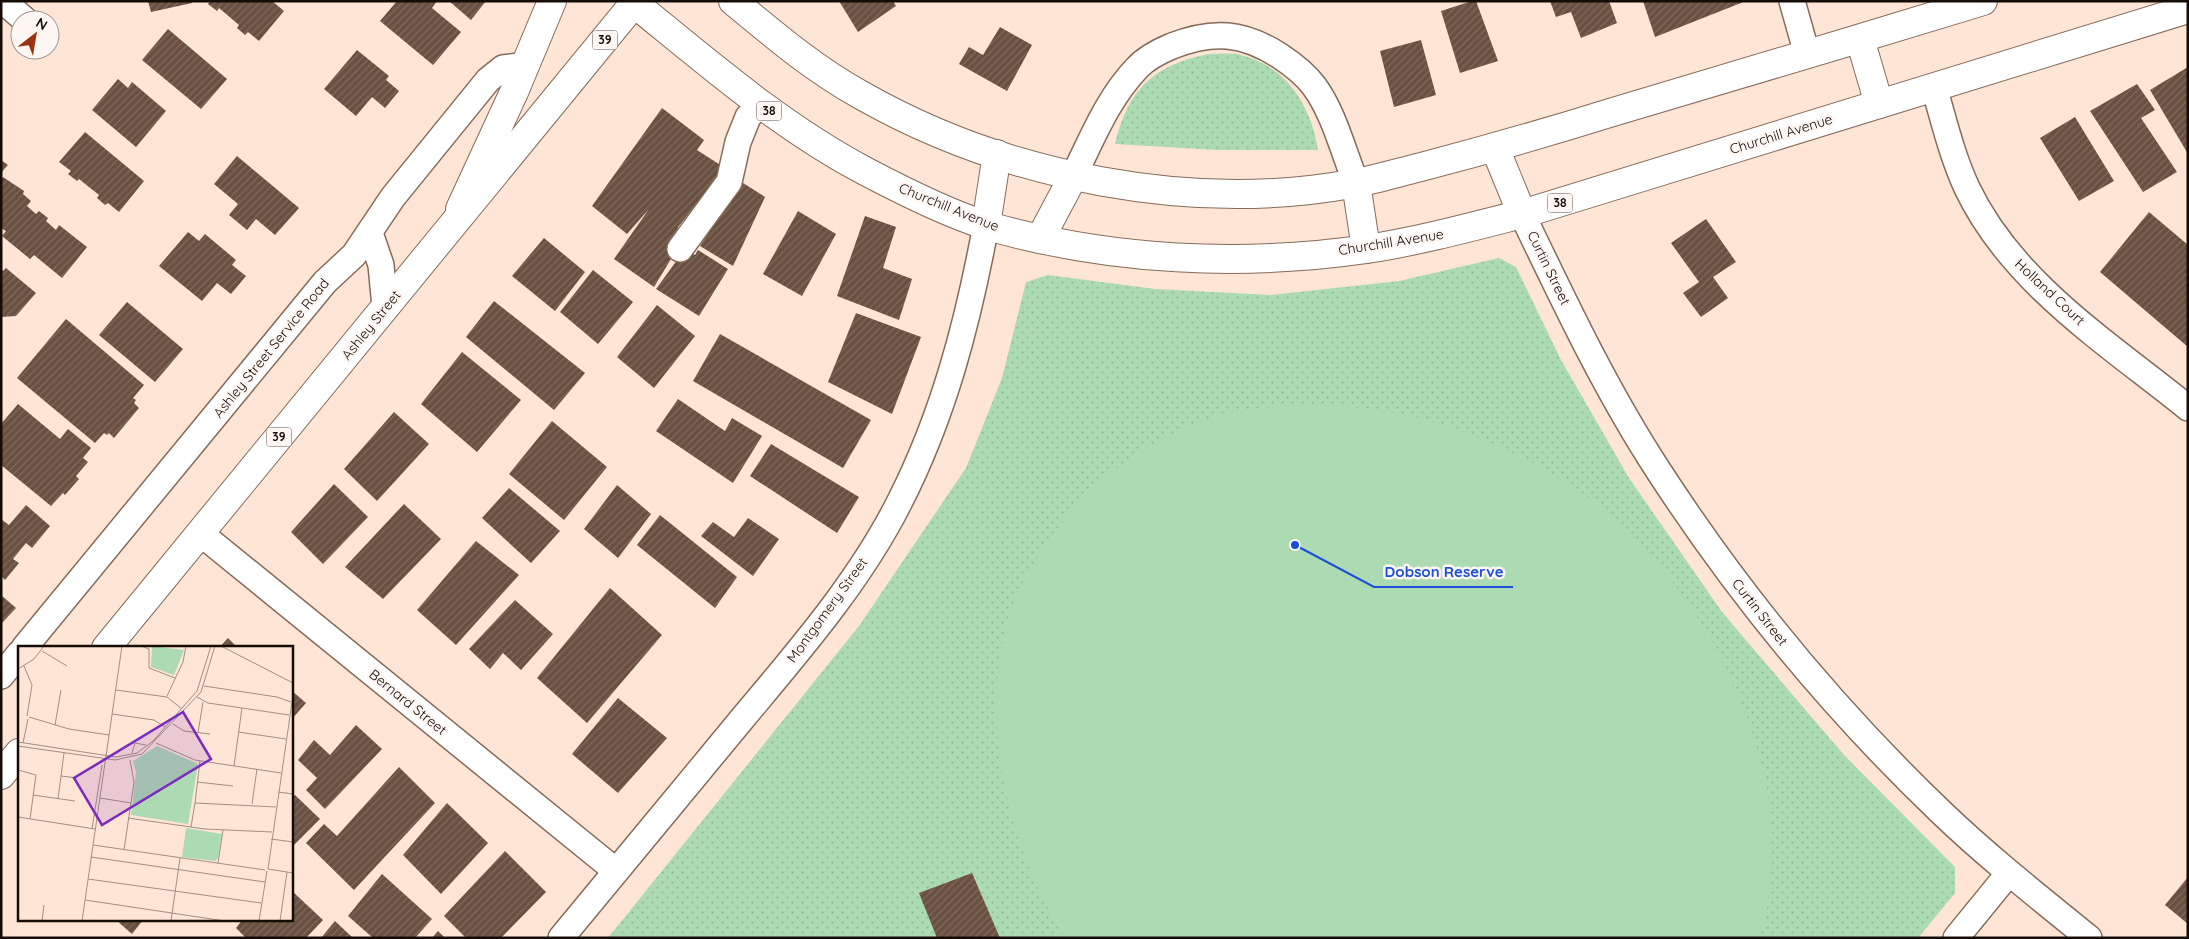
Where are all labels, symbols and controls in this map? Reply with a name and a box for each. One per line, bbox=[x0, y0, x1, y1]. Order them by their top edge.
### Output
north arrow bbox=[10, 10, 60, 60]
text: N bbox=[33, 13, 51, 34]
road number: 39 bbox=[592, 30, 618, 50]
road number: 38 bbox=[756, 102, 782, 120]
street label: Churchill Avenue bbox=[1727, 110, 1835, 158]
street label: Churchill Avenue bbox=[896, 179, 1002, 235]
road number: 38 bbox=[1548, 194, 1572, 212]
street label: Churchill Avenue bbox=[1337, 225, 1445, 259]
street label: Curtin Street bbox=[1523, 228, 1575, 308]
street label: Holland Court bbox=[2011, 255, 2089, 329]
street label: Ashley Street Service Road bbox=[209, 275, 333, 421]
street label: Ashley Street bbox=[337, 286, 405, 364]
road number: 39 bbox=[266, 428, 292, 447]
street label: Montgomery Street bbox=[783, 554, 871, 666]
callout: Dobson Reserve bbox=[1374, 557, 1513, 587]
text: Dobson Reserve bbox=[1385, 562, 1504, 581]
street label: Curtin Street bbox=[1728, 575, 1792, 649]
inset map bbox=[18, 646, 292, 922]
street label: Bernard Street bbox=[366, 665, 451, 739]

